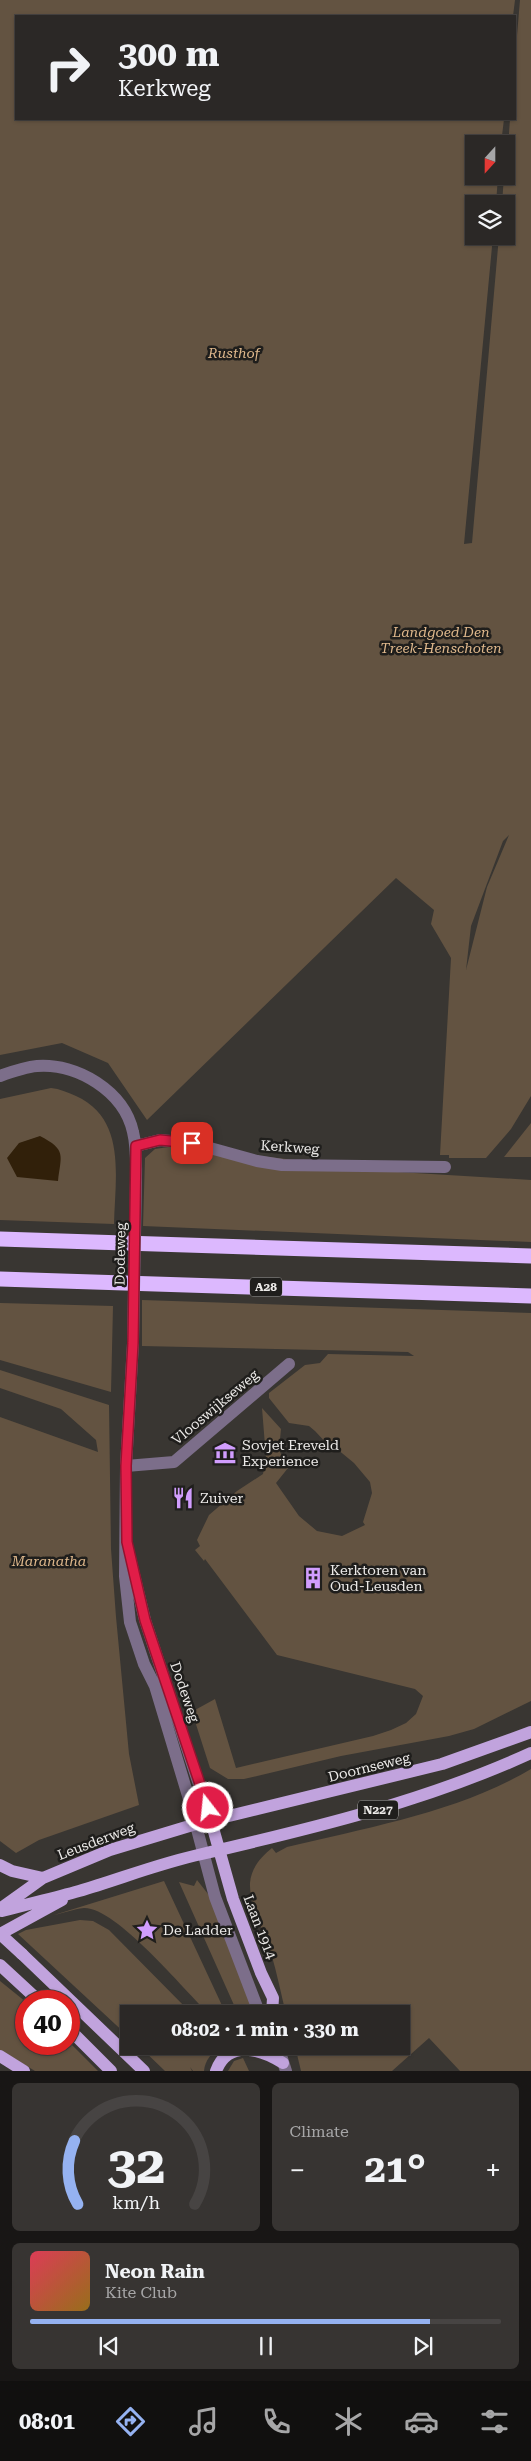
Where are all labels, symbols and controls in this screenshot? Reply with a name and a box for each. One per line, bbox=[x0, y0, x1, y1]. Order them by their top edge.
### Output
text: 300 m bbox=[118, 34, 219, 75]
icon: right bbox=[35, 35, 100, 100]
text: Kerkweg bbox=[118, 76, 211, 101]
north arrow bbox=[465, 135, 515, 185]
map controls bbox=[465, 135, 515, 245]
button: layers bbox=[465, 195, 515, 245]
park label: Rusthof bbox=[207, 345, 262, 361]
park label: Landgoed Den Treek-Henschoten bbox=[380, 624, 502, 656]
pin bbox=[171, 1122, 213, 1164]
icon: arrive bbox=[178, 1129, 206, 1157]
street label: Kerkweg bbox=[260, 1137, 320, 1157]
street label: Dodeweg bbox=[111, 1222, 129, 1286]
road number: A28 bbox=[250, 1277, 282, 1296]
street label: Vlooswijkseweg bbox=[169, 1366, 262, 1448]
place label: Sovjet Ereveld Experience bbox=[242, 1437, 339, 1469]
museum icon: Sovjet Ereveld Experience bbox=[212, 1440, 238, 1466]
restaurant icon: Zuiver bbox=[170, 1485, 196, 1511]
place label: Zuiver bbox=[200, 1490, 243, 1506]
park label: Maranatha bbox=[11, 1553, 86, 1569]
place label: Kerktoren van Oud-Leusden bbox=[330, 1562, 426, 1594]
building icon: Kerktoren van Oud-Leusden bbox=[300, 1565, 326, 1591]
street label: Dodeweg bbox=[167, 1660, 203, 1724]
street label: Doornseweg bbox=[326, 1749, 412, 1785]
position arrow bbox=[181, 1781, 233, 1833]
road number: N227 bbox=[358, 1800, 398, 1820]
street label: Leusderweg bbox=[55, 1819, 137, 1863]
street label: Laan 1914 bbox=[240, 1892, 280, 1962]
place icon: De Ladder bbox=[134, 1917, 160, 1943]
place label: De Ladder bbox=[163, 1922, 233, 1938]
speed limit sign: 40 bbox=[15, 1990, 80, 2055]
text: 08:02 · 1 min · 330 m bbox=[171, 2018, 359, 2041]
text: Climate bbox=[290, 2122, 349, 2141]
text: 32 bbox=[107, 2135, 165, 2196]
text: 21° bbox=[365, 2147, 426, 2191]
text: − bbox=[290, 2154, 305, 2187]
text: + bbox=[485, 2154, 501, 2187]
text: km/h bbox=[112, 2192, 160, 2213]
text: Neon Rain bbox=[105, 2260, 205, 2283]
text: Kite Club bbox=[105, 2283, 177, 2302]
icon: previous bbox=[95, 2332, 123, 2360]
icon: pause bbox=[252, 2332, 280, 2360]
icon: next bbox=[409, 2332, 437, 2360]
icon: directions bbox=[113, 2404, 148, 2439]
icon: music bbox=[186, 2404, 221, 2439]
icon: phone bbox=[259, 2404, 294, 2439]
icon: climate bbox=[331, 2404, 366, 2439]
icon: car bbox=[404, 2404, 439, 2439]
icon: filters bbox=[477, 2404, 512, 2439]
text: 08:01 bbox=[19, 2409, 75, 2434]

